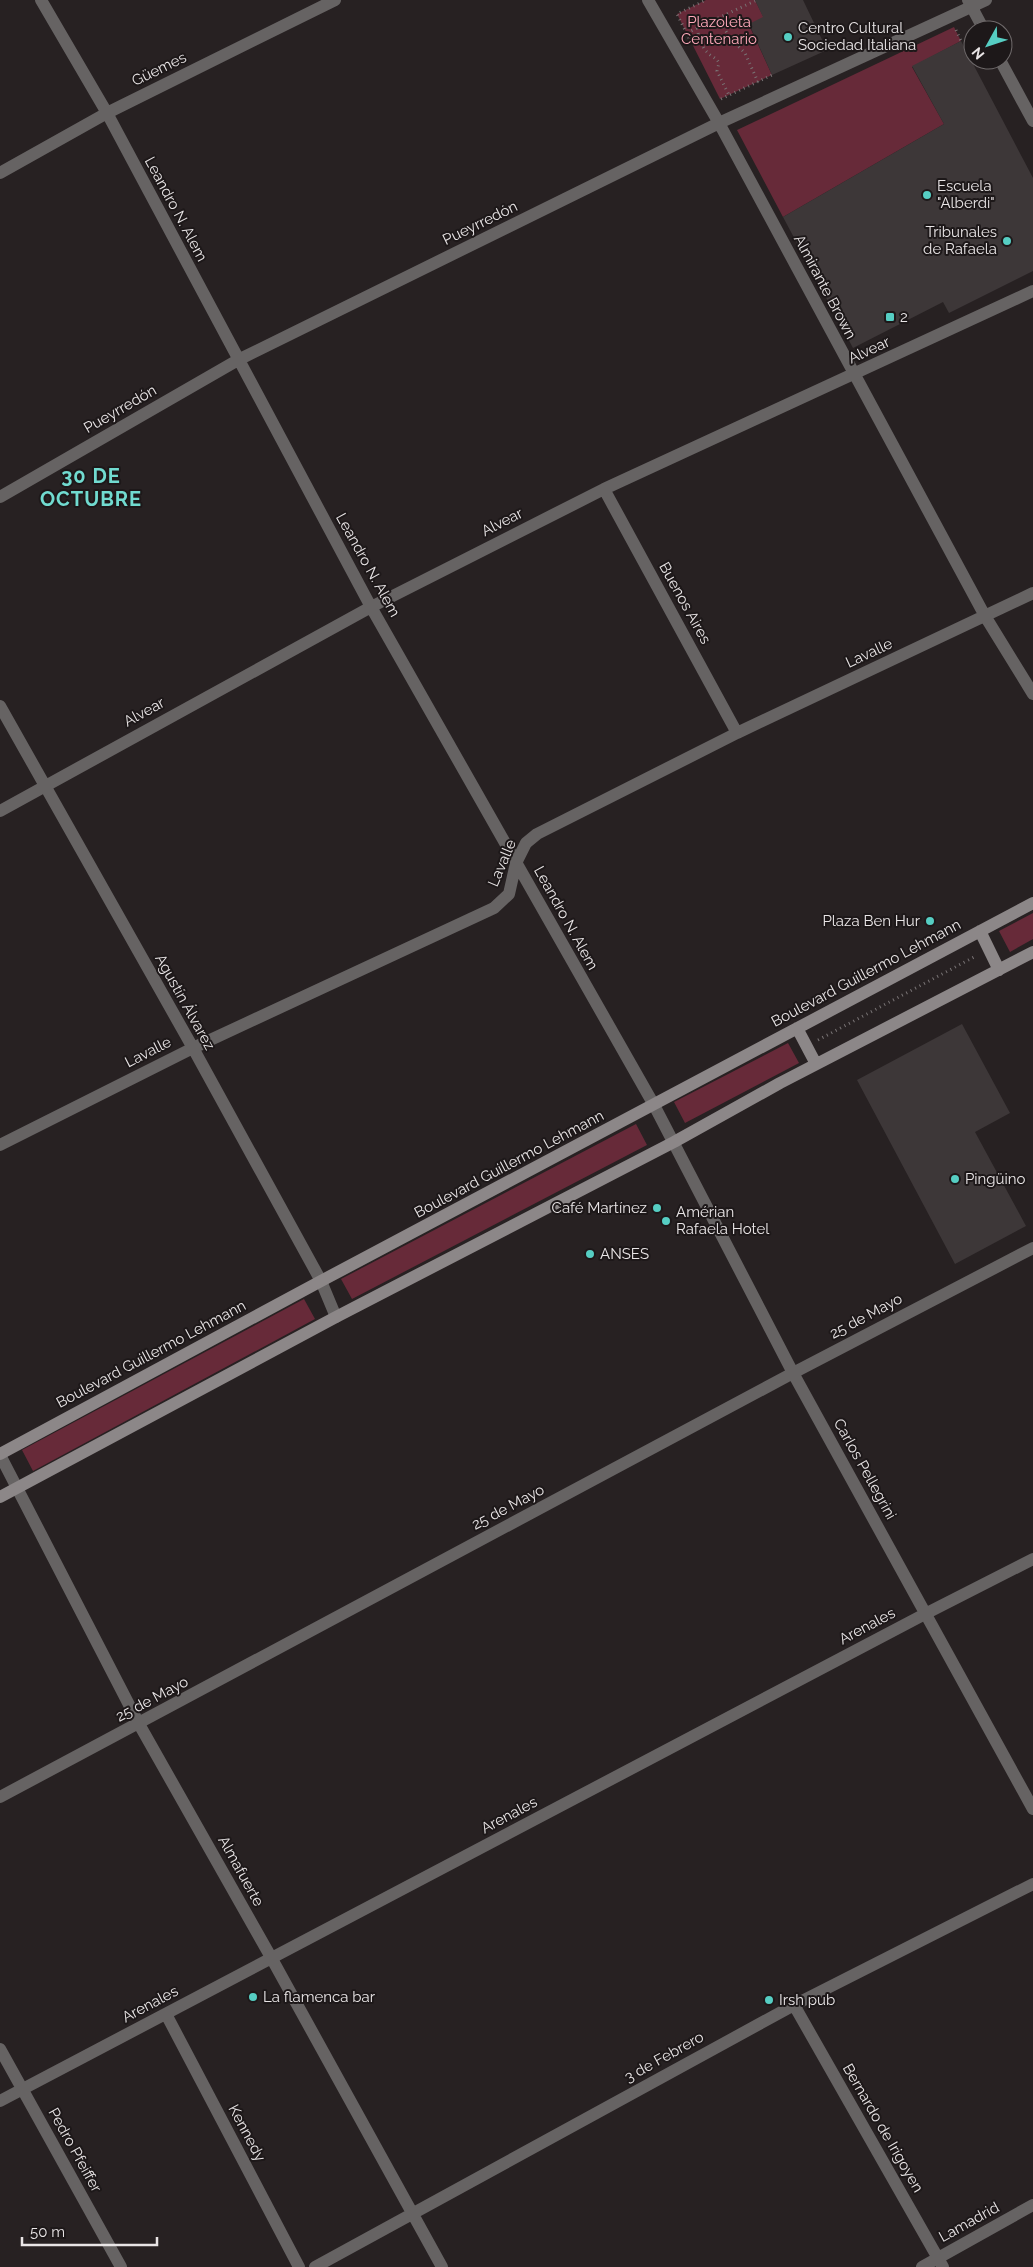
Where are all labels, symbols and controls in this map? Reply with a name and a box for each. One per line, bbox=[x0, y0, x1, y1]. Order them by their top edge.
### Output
park label: Plazoleta Centenario bbox=[681, 13, 757, 48]
place label: Centro Cultural Sociedad Italiana bbox=[798, 19, 916, 54]
north arrow bbox=[963, 20, 1013, 70]
marker: Centro Cultural Sociedad Italiana bbox=[782, 31, 794, 43]
text: N bbox=[968, 44, 988, 63]
street label: Güemes bbox=[129, 48, 189, 90]
street label: Leandro N. Alem bbox=[141, 154, 211, 264]
place label: Escuela "Alberdi" bbox=[937, 177, 995, 212]
marker: Escuela "Alberdi" bbox=[921, 189, 933, 201]
street label: Pueyrredón bbox=[440, 197, 520, 249]
place label: Tribunales de Rafaela bbox=[923, 223, 997, 258]
street label: Almirante Brown bbox=[790, 232, 860, 342]
marker: Tribunales de Rafaela bbox=[1001, 235, 1013, 247]
place label: 2 bbox=[900, 308, 908, 326]
marker: 2 bbox=[884, 311, 896, 323]
street label: Alvear bbox=[845, 332, 893, 367]
street label: Pueyrredón bbox=[80, 381, 160, 437]
district label: 30 DE OCTUBRE bbox=[40, 464, 142, 511]
street label: Alvear bbox=[478, 504, 526, 540]
street label: Leandro N. Alem bbox=[332, 510, 404, 620]
street label: Buenos Aires bbox=[655, 559, 715, 647]
street label: Lavalle bbox=[843, 634, 895, 672]
street label: Alvear bbox=[120, 693, 168, 731]
street label: Lavalle bbox=[484, 836, 520, 889]
street label: Leandro N. Alem bbox=[530, 863, 602, 973]
place label: Plaza Ben Hur bbox=[822, 912, 921, 930]
street label: Boulevard Guillermo Lehmann bbox=[768, 915, 964, 1031]
marker: Plaza Ben Hur bbox=[924, 915, 936, 927]
street label: Agustín Álvarez bbox=[151, 951, 219, 1053]
street label: Lavalle bbox=[122, 1033, 174, 1071]
street label: Boulevard Guillermo Lehmann bbox=[411, 1106, 607, 1222]
place label: Pingüino bbox=[965, 1170, 1026, 1188]
marker: Pingüino bbox=[949, 1173, 961, 1185]
place label: Café Martínez bbox=[552, 1199, 647, 1217]
marker: Café Martínez bbox=[651, 1202, 663, 1214]
place label: Amérian Rafaela Hotel bbox=[676, 1203, 770, 1238]
marker: Amérian Rafaela Hotel bbox=[660, 1215, 672, 1227]
place label: ANSES bbox=[600, 1245, 649, 1263]
marker: ANSES bbox=[584, 1248, 596, 1260]
street label: 25 de Mayo bbox=[827, 1289, 905, 1343]
street label: Boulevard Guillermo Lehmann bbox=[53, 1296, 249, 1412]
street label: Carlos Pellegrini bbox=[830, 1415, 900, 1523]
street label: 25 de Mayo bbox=[469, 1480, 547, 1534]
street label: Arenales bbox=[836, 1604, 898, 1648]
street label: 25 de Mayo bbox=[113, 1672, 191, 1726]
street label: Arenales bbox=[478, 1793, 540, 1837]
street label: Almafuerte bbox=[214, 1833, 268, 1910]
street label: Arenales bbox=[119, 1982, 181, 2026]
place label: La flamenca bar bbox=[263, 1988, 376, 2006]
marker: La flamenca bar bbox=[247, 1991, 259, 2003]
place label: Irsh pub bbox=[779, 1991, 835, 2009]
marker: Irsh pub bbox=[763, 1994, 775, 2006]
street label: 3 de Febrero bbox=[621, 2028, 707, 2086]
street label: Bernardo de Irigoyen bbox=[839, 2060, 927, 2196]
street label: Kennedy bbox=[225, 2102, 269, 2164]
street label: Pedro Pfeiffer bbox=[44, 2105, 106, 2196]
street label: Lamadrid bbox=[936, 2198, 1002, 2246]
scale bar bbox=[22, 2214, 158, 2246]
text: 50 m bbox=[30, 2223, 65, 2241]

